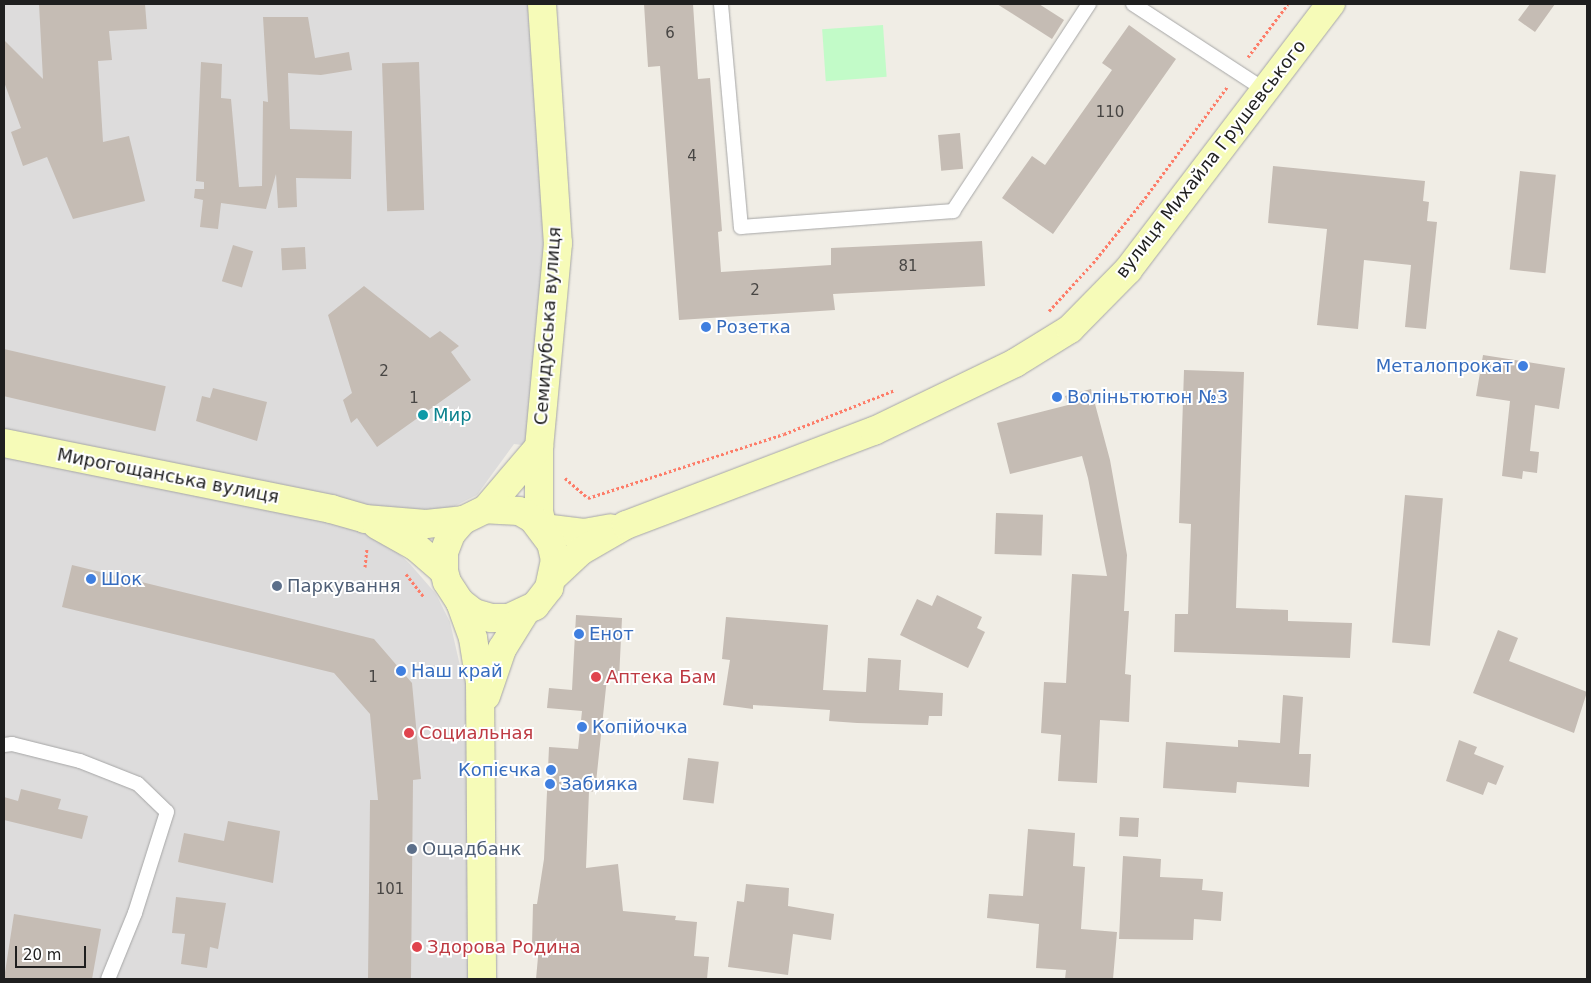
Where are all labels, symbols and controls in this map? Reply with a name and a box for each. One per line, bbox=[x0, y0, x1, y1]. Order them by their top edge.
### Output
house number: 6 bbox=[665, 25, 675, 43]
street label: вулиця Михайла Грушевського bbox=[1111, 36, 1311, 282]
house number: 110 bbox=[1096, 104, 1124, 122]
house number: 4 bbox=[687, 148, 697, 166]
street label: Семидубська вулиця bbox=[530, 226, 566, 426]
house number: 81 bbox=[898, 258, 918, 276]
house number: 2 bbox=[750, 282, 760, 300]
place label: Розетка bbox=[716, 316, 791, 338]
marker: Розетка bbox=[700, 321, 712, 333]
place label: Металопрокат bbox=[1376, 355, 1513, 377]
marker: Металопрокат bbox=[1517, 360, 1529, 372]
house number: 2 bbox=[379, 363, 389, 381]
place label: Воліньтютюн №3 bbox=[1067, 386, 1228, 408]
house number: 1 bbox=[409, 390, 419, 408]
marker: Воліньтютюн №3 bbox=[1051, 391, 1063, 403]
place label: Мир bbox=[433, 404, 472, 426]
marker: Мир bbox=[417, 409, 429, 421]
street label: Мирогощанська вулиця bbox=[55, 444, 281, 508]
place label: Шок bbox=[101, 568, 142, 590]
marker: Шок bbox=[85, 573, 97, 585]
place label: Паркування bbox=[287, 575, 401, 597]
marker: Паркування bbox=[271, 580, 283, 592]
place label: Енот bbox=[589, 623, 634, 645]
marker: Енот bbox=[573, 628, 585, 640]
place label: Наш край bbox=[411, 660, 503, 682]
marker: Наш край bbox=[395, 665, 407, 677]
place label: Аптека Бам bbox=[606, 666, 716, 688]
house number: 1 bbox=[368, 669, 378, 687]
marker: Аптека Бам bbox=[590, 671, 602, 683]
place label: Копійочка bbox=[592, 716, 688, 738]
marker: Копійочка bbox=[576, 721, 588, 733]
place label: Социальная bbox=[419, 722, 533, 744]
marker: Социальная bbox=[403, 727, 415, 739]
place label: Копієчка bbox=[458, 759, 541, 781]
marker: Копієчка bbox=[545, 764, 557, 776]
place label: Забияка bbox=[560, 773, 638, 795]
marker: Забияка bbox=[544, 778, 556, 790]
place label: Ощадбанк bbox=[422, 838, 521, 860]
marker: Ощадбанк bbox=[406, 843, 418, 855]
house number: 101 bbox=[376, 881, 404, 899]
scale bar bbox=[18, 936, 89, 968]
place label: Здорова Родина bbox=[427, 936, 581, 958]
marker: Здорова Родина bbox=[411, 941, 423, 953]
text: 20 m bbox=[23, 946, 61, 964]

